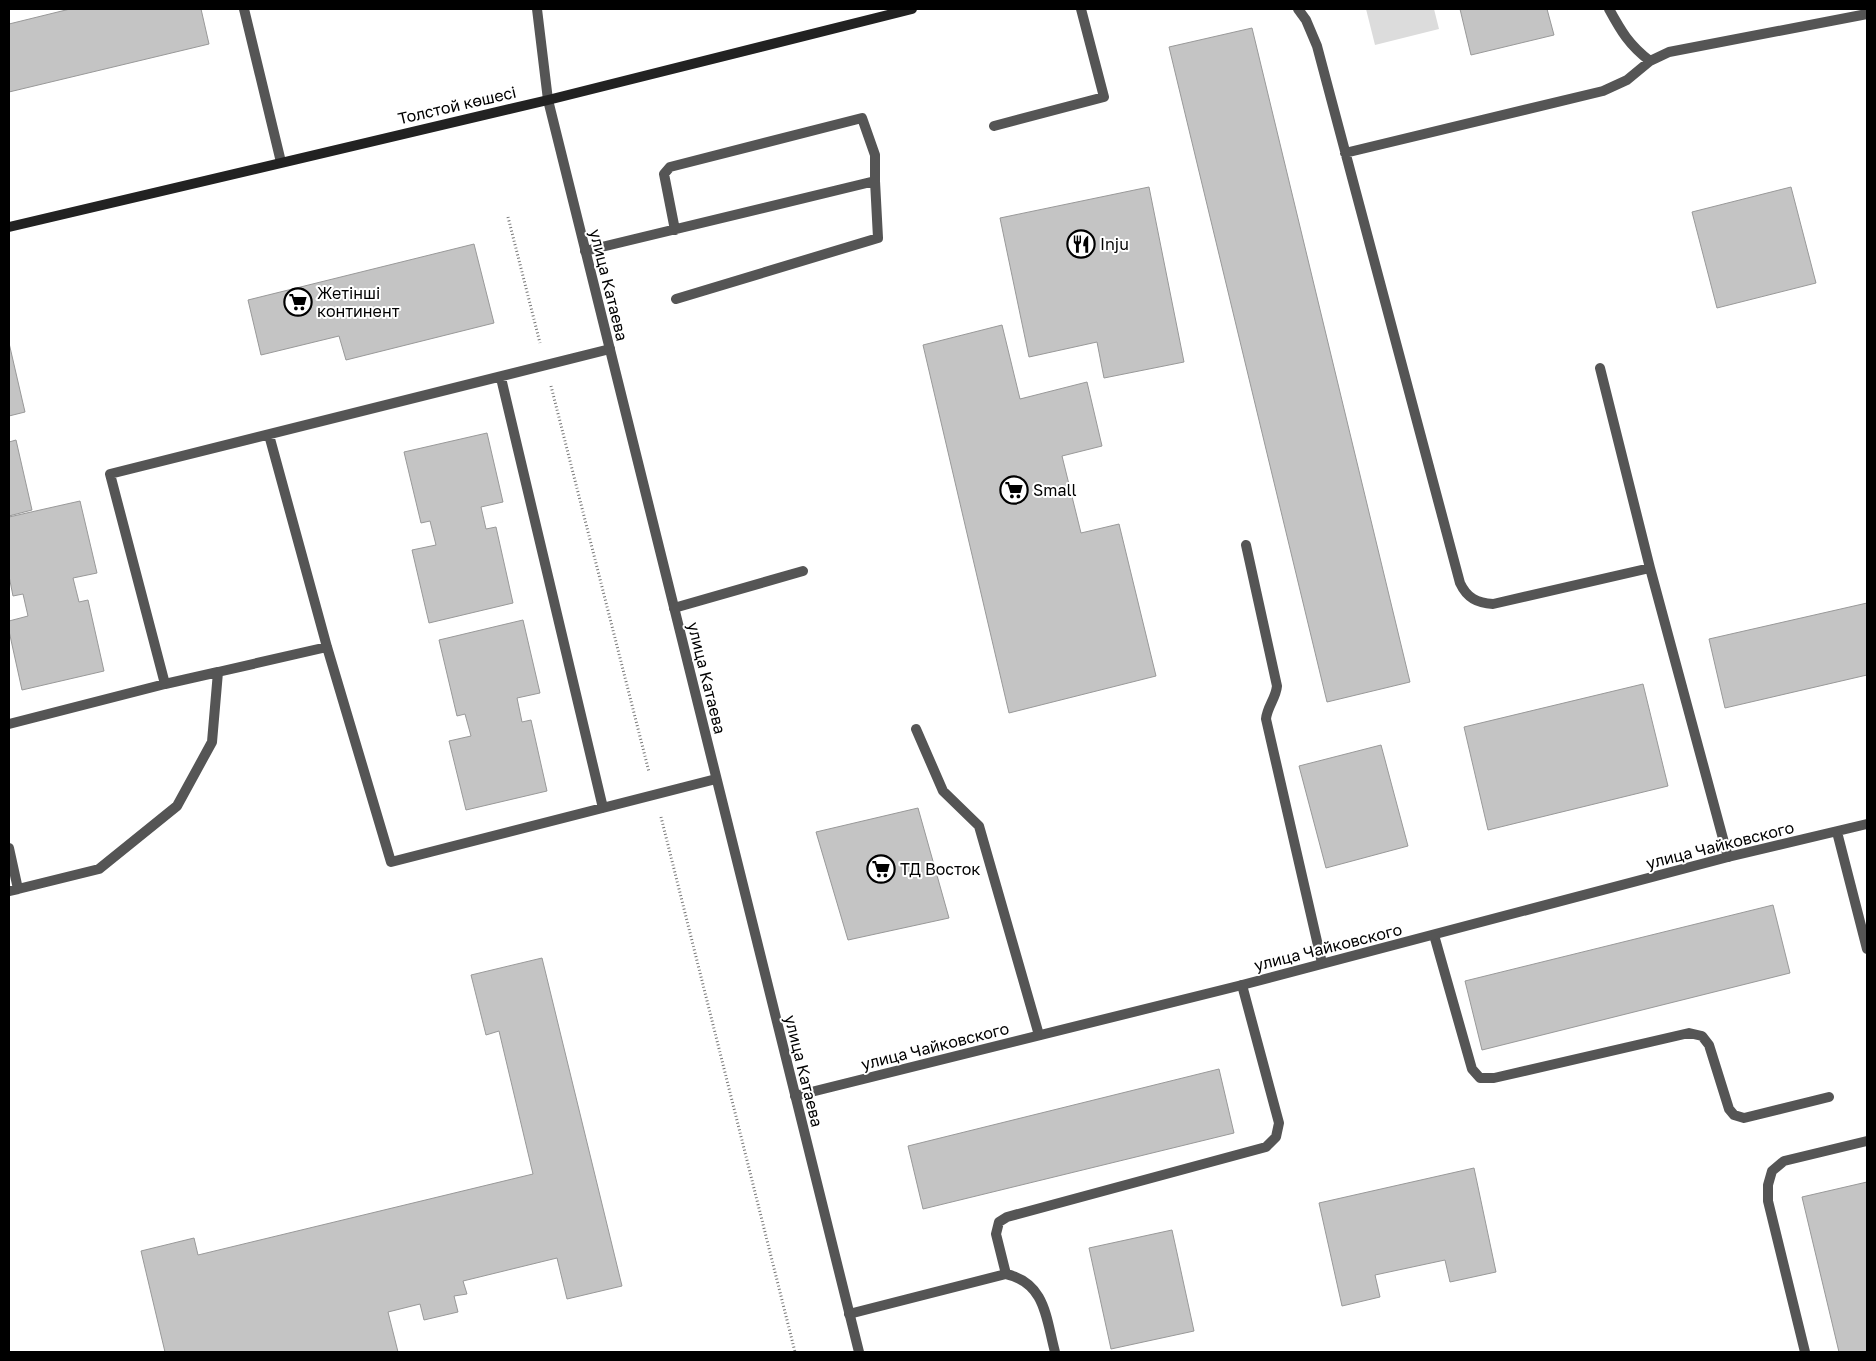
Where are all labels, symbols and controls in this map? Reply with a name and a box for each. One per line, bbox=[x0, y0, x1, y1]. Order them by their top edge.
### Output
street label: Толстой көшесі bbox=[396, 82, 518, 128]
street label: улица Катаева bbox=[585, 227, 633, 343]
restaurant icon: Inju bbox=[1066, 229, 1096, 259]
place label: Inju bbox=[1100, 234, 1129, 254]
place label: Жетінші континент bbox=[317, 283, 400, 321]
supermarket icon: Жетінші континент bbox=[283, 287, 313, 317]
supermarket icon: Small bbox=[999, 475, 1029, 505]
place label: Small bbox=[1033, 480, 1077, 500]
street label: улица Катаева bbox=[683, 620, 731, 736]
street label: улица Чайковского bbox=[1644, 817, 1796, 873]
supermarket icon: ТД Восток bbox=[866, 854, 896, 884]
place label: ТД Восток bbox=[900, 859, 980, 879]
street label: улица Чайковского bbox=[1252, 919, 1404, 975]
street label: улица Катаева bbox=[780, 1013, 828, 1129]
street label: улица Чайковского bbox=[859, 1018, 1011, 1074]

